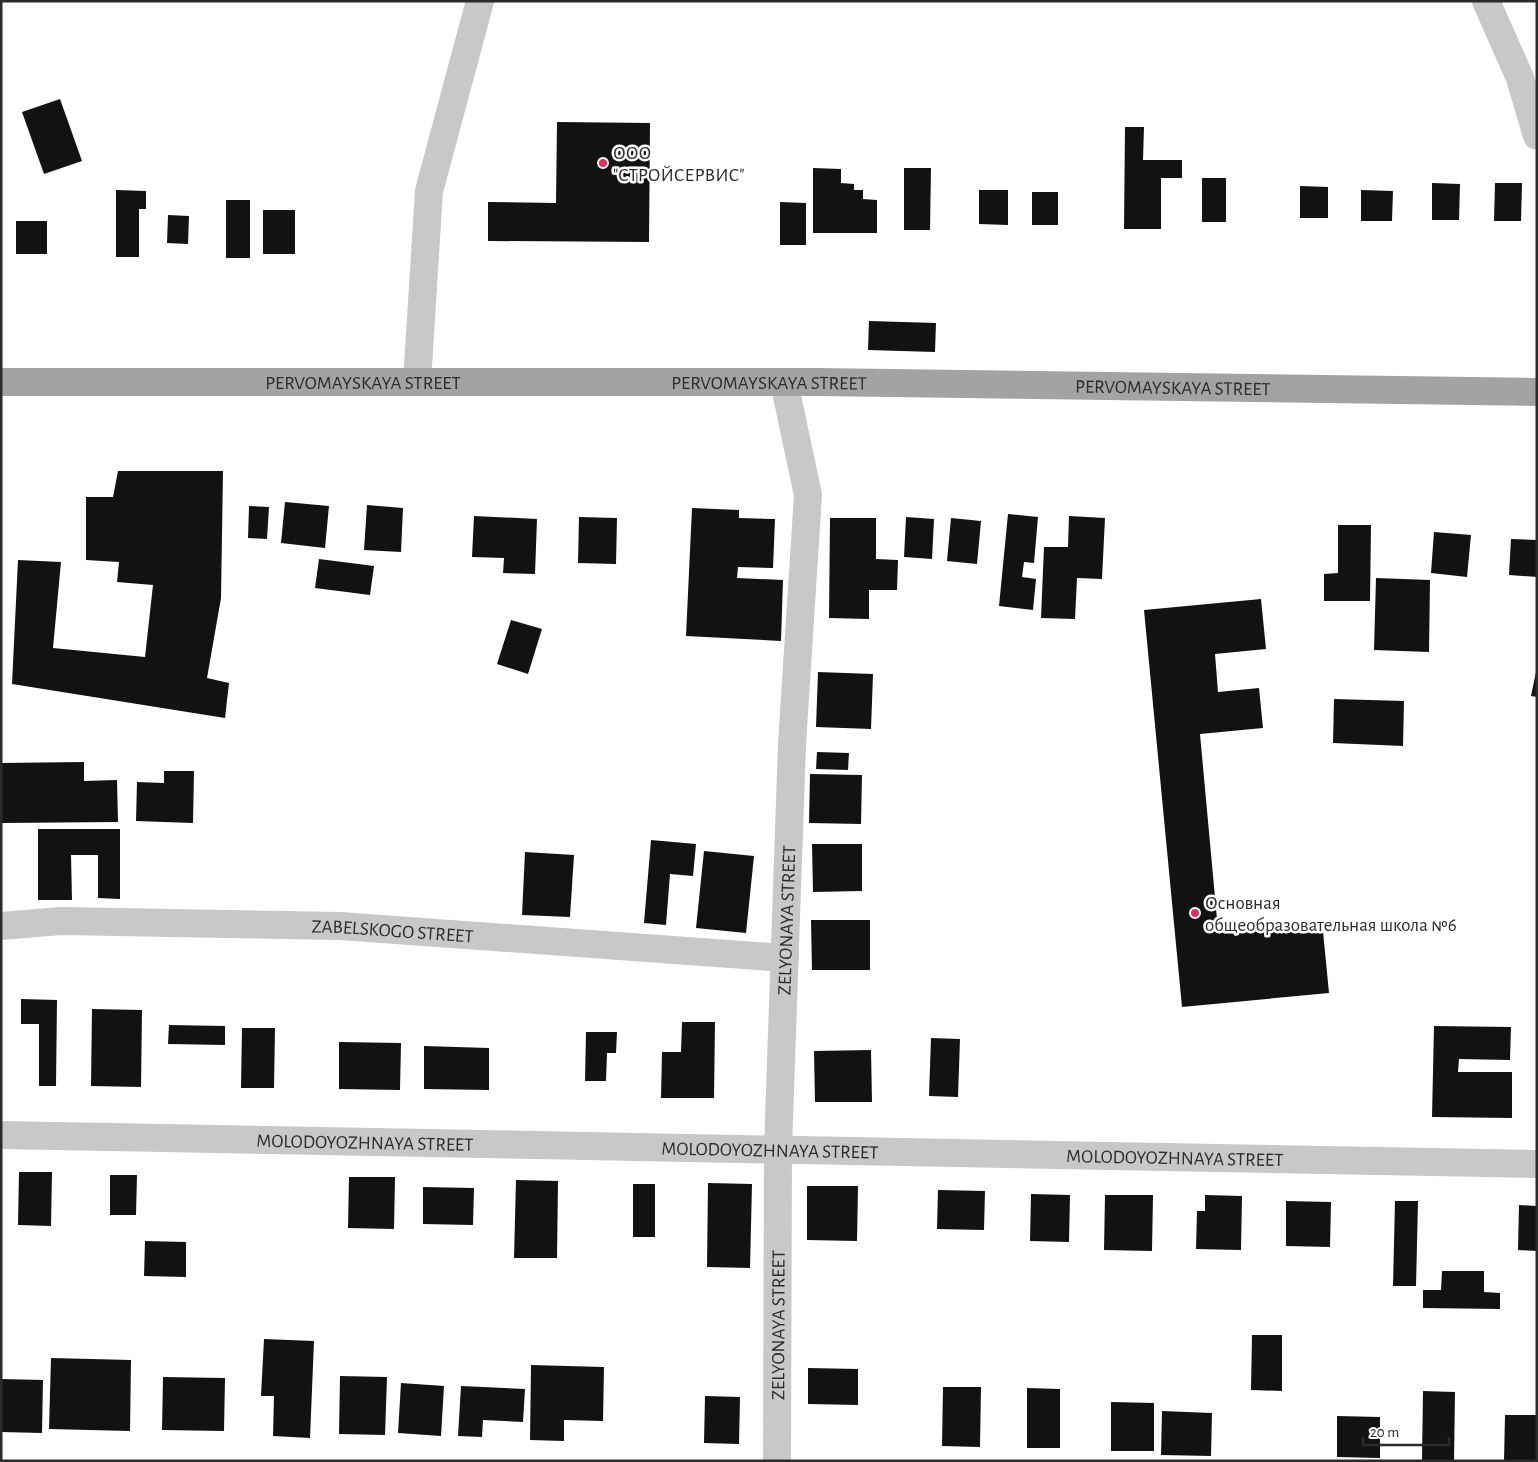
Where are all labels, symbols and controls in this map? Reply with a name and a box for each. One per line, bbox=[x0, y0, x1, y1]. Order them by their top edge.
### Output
place label: ООО "СТРОЙСЕРВИС" bbox=[613, 144, 744, 185]
marker: ООО "СТРОЙСЕРВИС" bbox=[597, 157, 609, 169]
street label: PERVOMAYSKAYA STREET bbox=[265, 374, 461, 393]
street label: PERVOMAYSKAYA STREET bbox=[671, 374, 867, 394]
street label: PERVOMAYSKAYA STREET bbox=[1075, 378, 1271, 399]
street label: ZELYONAYA STREET bbox=[775, 845, 799, 996]
place label: Основная общеобразовательная школа №6 bbox=[1205, 894, 1457, 935]
marker: Основная общеобразовательная школа №6 bbox=[1189, 907, 1201, 919]
street label: ZABELSKOGO STREET bbox=[311, 917, 474, 947]
street label: MOLODOYOZHNAYA STREET bbox=[256, 1132, 474, 1155]
street label: MOLODOYOZHNAYA STREET bbox=[661, 1139, 879, 1163]
street label: MOLODOYOZHNAYA STREET bbox=[1066, 1147, 1283, 1170]
street label: ZELYONAYA STREET bbox=[769, 1250, 789, 1400]
scale bar bbox=[1363, 1414, 1449, 1446]
text: 20 m bbox=[1370, 1425, 1399, 1440]

